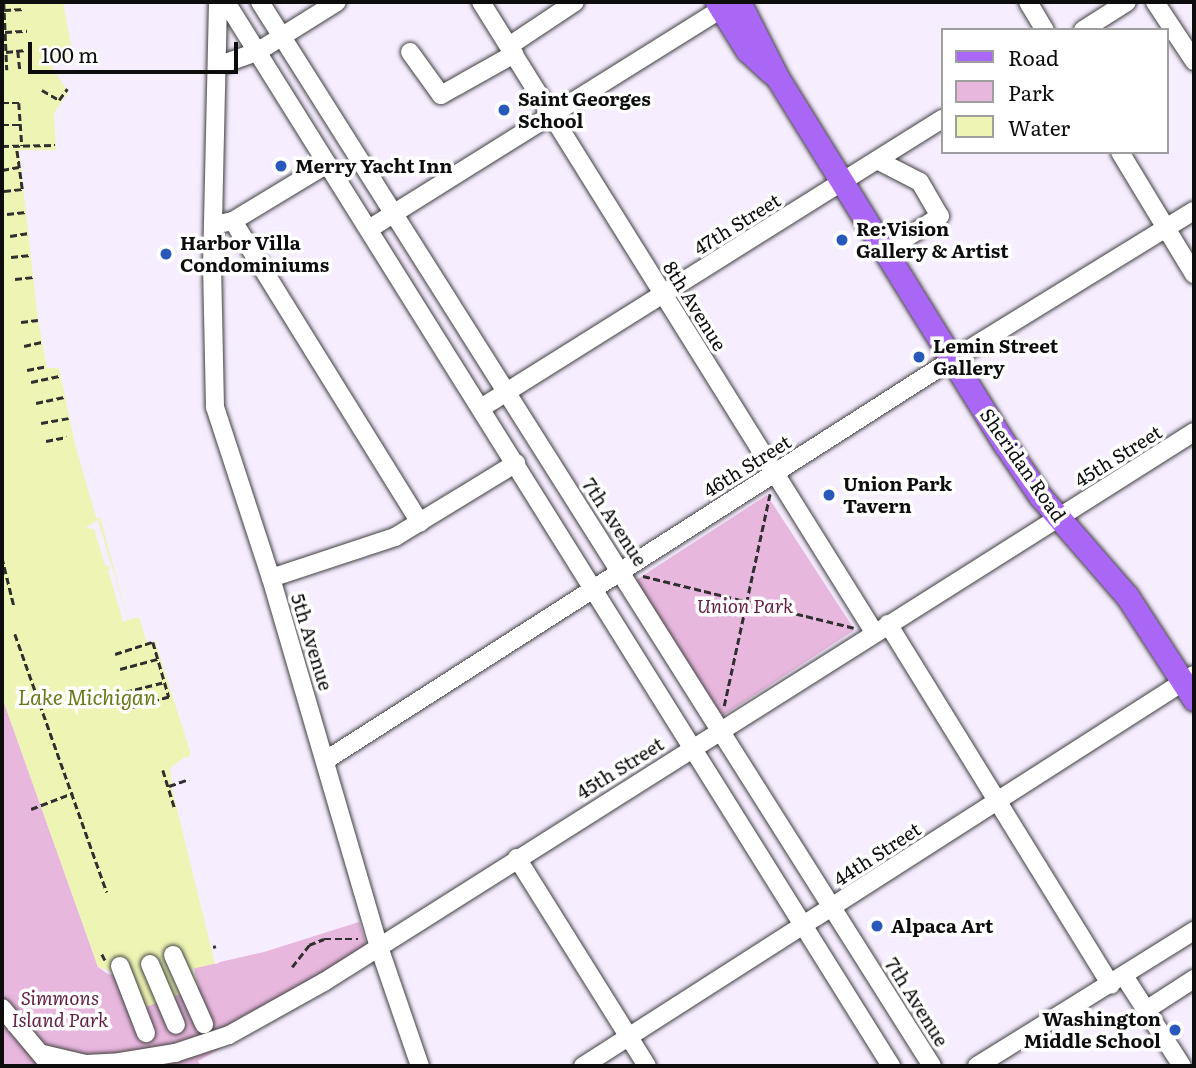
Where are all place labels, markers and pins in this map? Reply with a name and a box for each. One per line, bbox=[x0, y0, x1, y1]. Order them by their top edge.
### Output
place label: Saint Georges School bbox=[518, 88, 651, 132]
marker: Saint Georges School bbox=[496, 102, 512, 118]
place label: Merry Yacht Inn bbox=[295, 155, 452, 177]
marker: Merry Yacht Inn bbox=[273, 158, 289, 174]
place label: Re:Vision Gallery & Artist bbox=[856, 218, 1009, 262]
place label: Harbor Villa Condominiums bbox=[180, 232, 329, 276]
marker: Re:Vision Gallery & Artist bbox=[834, 232, 850, 248]
marker: Harbor Villa Condominiums bbox=[158, 246, 174, 262]
place label: Lemin Street Gallery bbox=[933, 335, 1058, 379]
marker: Lemin Street Gallery bbox=[911, 349, 927, 365]
place label: Union Park Tavern bbox=[843, 473, 952, 517]
marker: Union Park Tavern bbox=[821, 487, 837, 503]
place label: Alpaca Art bbox=[891, 915, 993, 937]
marker: Alpaca Art bbox=[869, 918, 885, 934]
place label: Washington Middle School bbox=[1024, 1008, 1161, 1052]
marker: Washington Middle School bbox=[1167, 1022, 1183, 1038]

